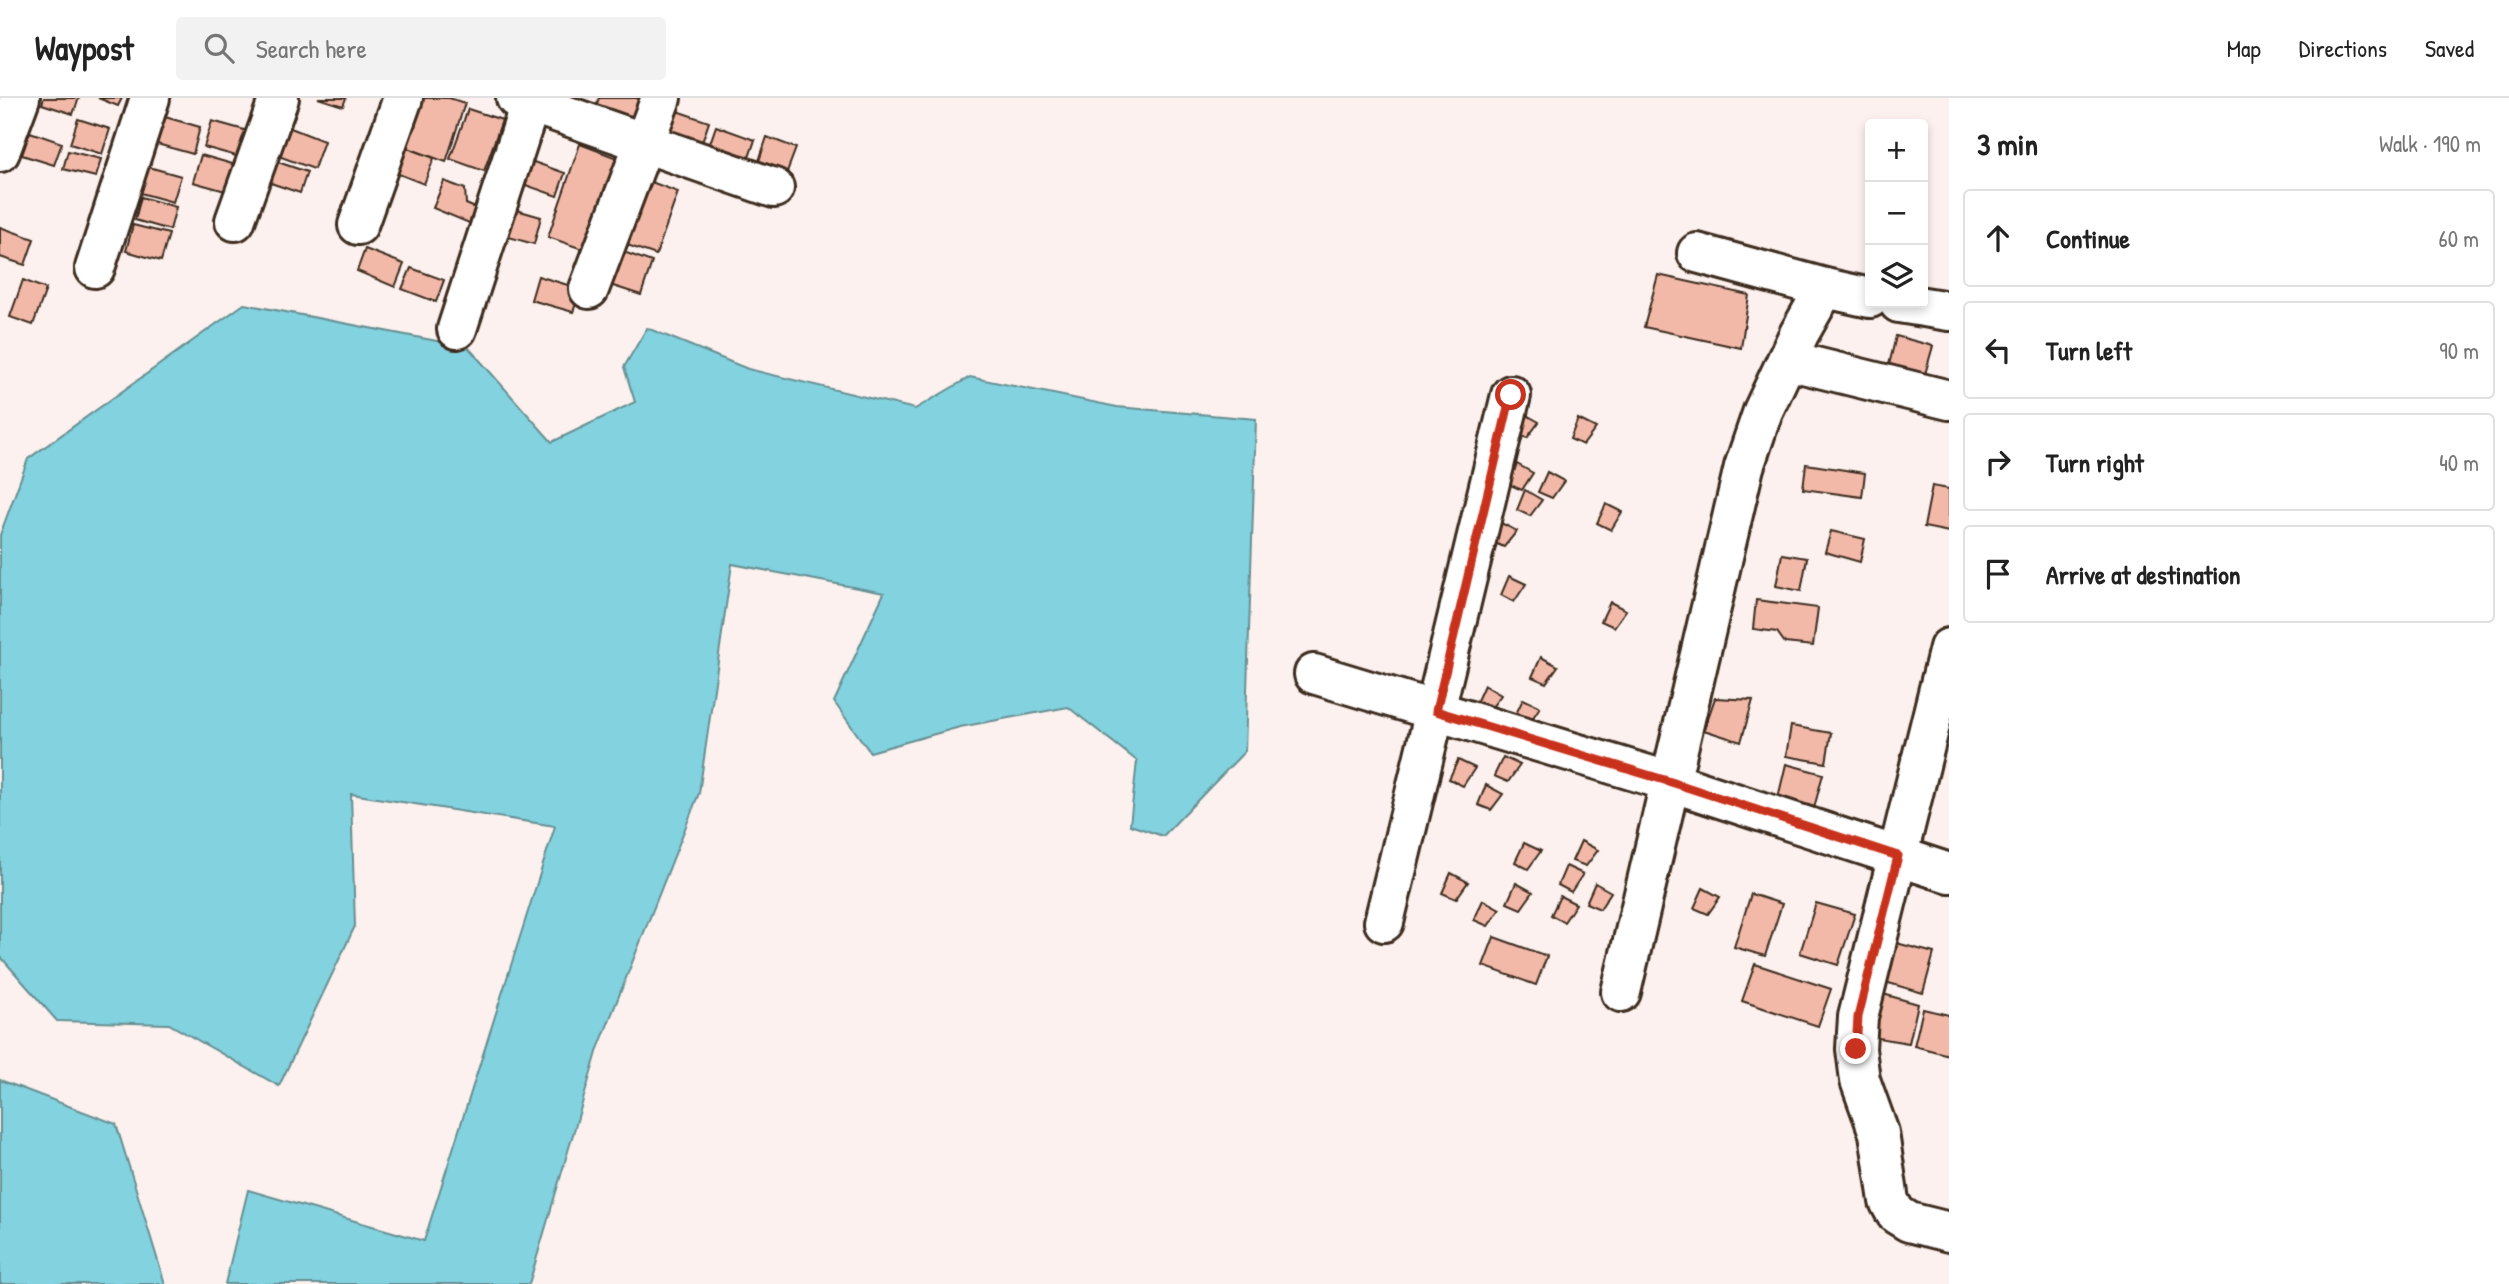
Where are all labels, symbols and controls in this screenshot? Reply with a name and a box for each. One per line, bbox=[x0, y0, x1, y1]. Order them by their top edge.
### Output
search box bbox=[176, 17, 666, 80]
text: Waypost bbox=[35, 26, 134, 70]
icon: search bbox=[200, 29, 238, 67]
text: Search here bbox=[256, 31, 367, 66]
text: Map bbox=[2227, 32, 2261, 64]
text: Directions bbox=[2299, 32, 2387, 64]
text: Saved bbox=[2425, 32, 2474, 64]
map controls bbox=[1865, 119, 1928, 308]
button: + bbox=[1865, 119, 1928, 182]
text: 3 min bbox=[1977, 124, 2038, 164]
text: Walk · 190 m bbox=[2379, 128, 2481, 159]
button: − bbox=[1865, 182, 1928, 245]
icon: ahead bbox=[1979, 219, 2017, 257]
text: Continue bbox=[2046, 221, 2130, 256]
text: 60 m bbox=[2439, 223, 2479, 254]
button: layers bbox=[1865, 245, 1928, 308]
icon: left bbox=[1979, 331, 2017, 369]
text: Turn left bbox=[2046, 333, 2132, 368]
text: 90 m bbox=[2439, 335, 2479, 366]
route start bbox=[1495, 379, 1526, 410]
icon: right bbox=[1979, 443, 2017, 481]
text: Turn right bbox=[2046, 445, 2144, 480]
text: 40 m bbox=[2439, 447, 2479, 478]
icon: arrive bbox=[1979, 555, 2017, 593]
text: Arrive at destination bbox=[2046, 557, 2241, 592]
route end bbox=[1840, 1033, 1871, 1064]

